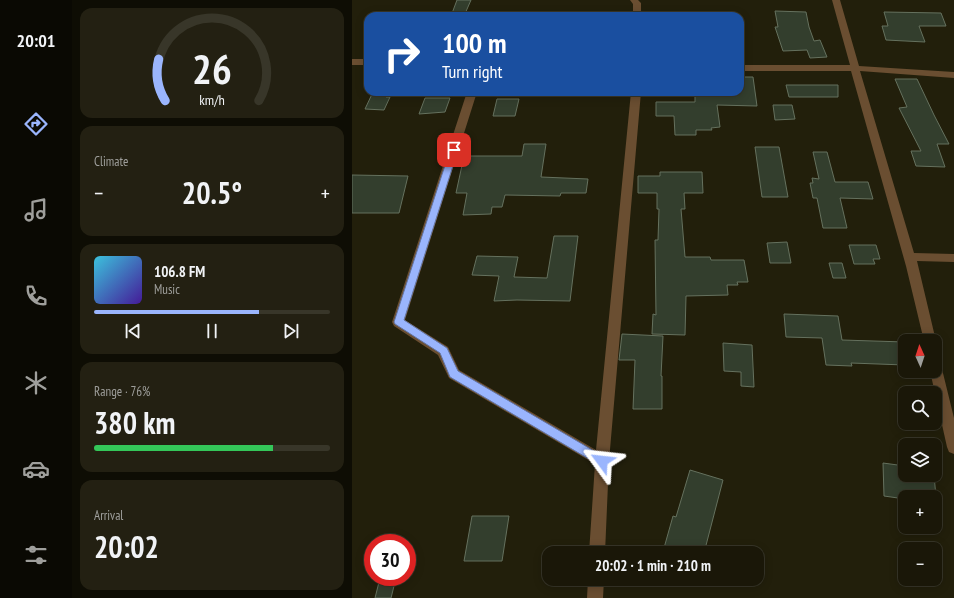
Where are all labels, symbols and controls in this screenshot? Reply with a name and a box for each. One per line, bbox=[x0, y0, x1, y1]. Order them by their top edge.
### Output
text: 100 m bbox=[442, 24, 506, 61]
icon: right bbox=[376, 28, 428, 80]
text: 20:01 bbox=[17, 29, 55, 52]
text: 26 bbox=[192, 42, 232, 95]
text: Turn right bbox=[442, 60, 502, 83]
text: km/h bbox=[199, 90, 225, 109]
icon: directions bbox=[22, 110, 50, 138]
pin bbox=[437, 133, 471, 167]
icon: arrive bbox=[443, 139, 465, 161]
text: Climate bbox=[94, 153, 128, 170]
text: 20.5° bbox=[182, 173, 242, 212]
text: − bbox=[94, 179, 103, 207]
text: + bbox=[321, 179, 330, 207]
icon: music bbox=[22, 196, 50, 224]
text: 106.8 FM bbox=[154, 262, 205, 281]
text: Music bbox=[154, 281, 180, 298]
icon: phone bbox=[22, 282, 50, 310]
icon: previous bbox=[122, 320, 144, 342]
icon: pause bbox=[201, 320, 223, 342]
icon: next bbox=[280, 320, 302, 342]
north arrow bbox=[898, 334, 942, 378]
map controls bbox=[898, 334, 942, 586]
icon: climate bbox=[22, 369, 50, 397]
text: Range · 76% bbox=[94, 383, 150, 400]
button: search bbox=[898, 386, 942, 430]
text: 380 km bbox=[94, 403, 175, 442]
button: layers bbox=[898, 438, 942, 482]
position arrow bbox=[581, 440, 623, 482]
icon: car bbox=[22, 455, 50, 483]
button: + bbox=[898, 490, 942, 534]
text: Arrival bbox=[94, 507, 123, 524]
text: 20:02 bbox=[94, 527, 159, 566]
speed limit sign: 30 bbox=[364, 534, 416, 586]
icon: filters bbox=[22, 541, 50, 569]
button: − bbox=[898, 542, 942, 586]
text: 20:02 · 1 min · 210 m bbox=[595, 556, 711, 575]

